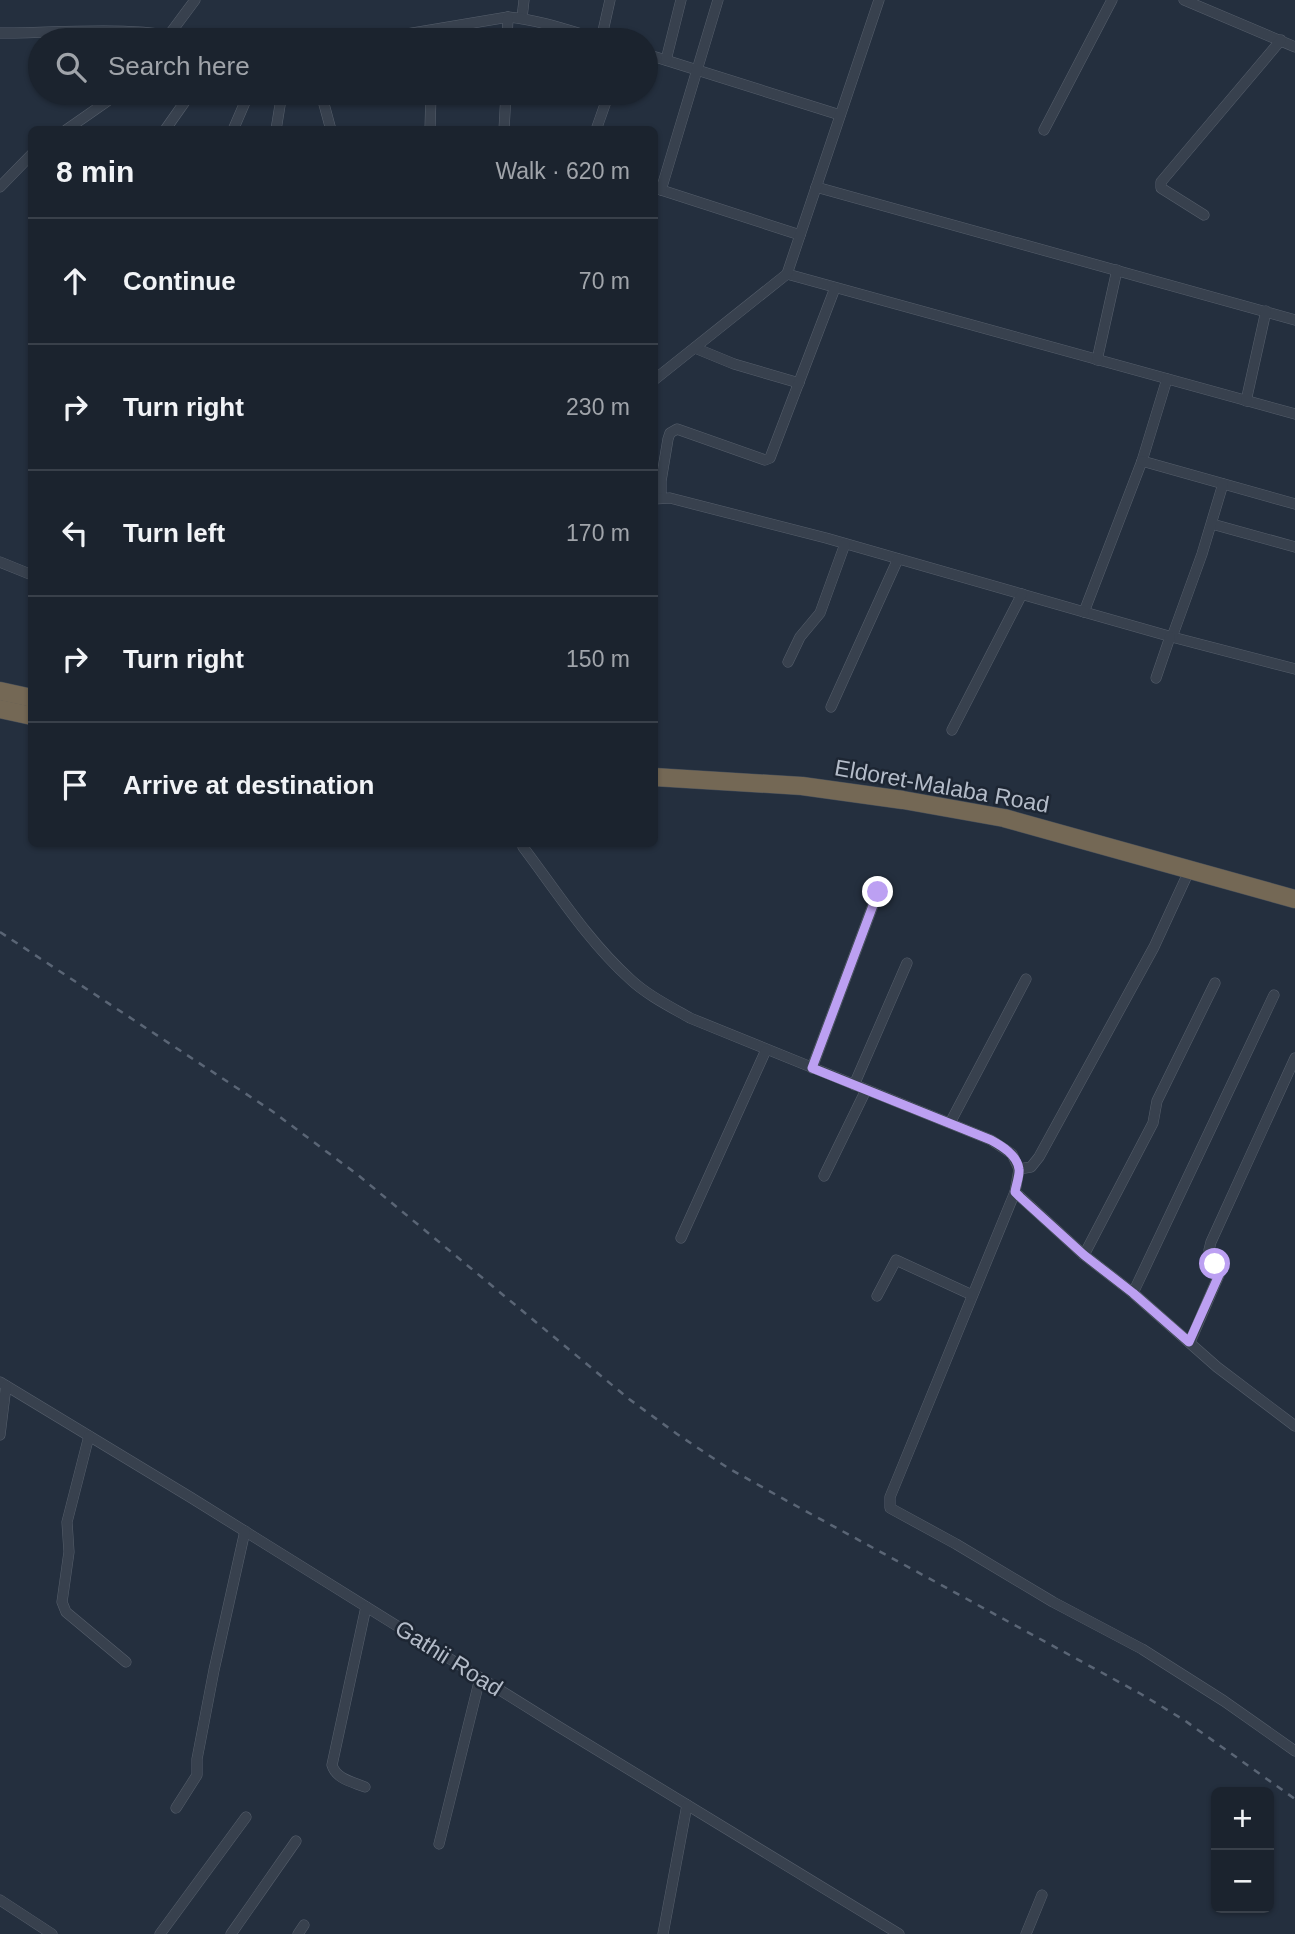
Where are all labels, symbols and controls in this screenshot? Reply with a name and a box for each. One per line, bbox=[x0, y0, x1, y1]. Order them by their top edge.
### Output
search box bbox=[28, 28, 658, 105]
icon: search bbox=[52, 48, 90, 86]
text: Search here bbox=[108, 51, 250, 81]
text: 8 min bbox=[56, 155, 134, 188]
text: Walk · 620 m bbox=[495, 158, 630, 184]
icon: ahead bbox=[56, 262, 94, 300]
text: Continue bbox=[123, 266, 236, 296]
text: 70 m bbox=[579, 268, 630, 294]
icon: right bbox=[56, 388, 94, 426]
text: Turn right bbox=[123, 392, 244, 422]
text: 230 m bbox=[566, 394, 630, 420]
icon: left bbox=[56, 514, 94, 552]
text: Turn left bbox=[123, 518, 225, 548]
text: 170 m bbox=[566, 520, 630, 546]
icon: right bbox=[56, 640, 94, 678]
text: Turn right bbox=[123, 644, 244, 674]
text: 150 m bbox=[566, 646, 630, 672]
street label: Eldoret-Malaba Road bbox=[833, 754, 1051, 818]
icon: arrive bbox=[56, 766, 94, 804]
text: Arrive at destination bbox=[123, 770, 374, 800]
route end bbox=[862, 876, 893, 907]
route start bbox=[1199, 1248, 1230, 1279]
street label: Gathii Road bbox=[391, 1615, 507, 1701]
map controls bbox=[1211, 1787, 1274, 1913]
button: + bbox=[1211, 1787, 1274, 1850]
button: − bbox=[1211, 1850, 1274, 1913]

